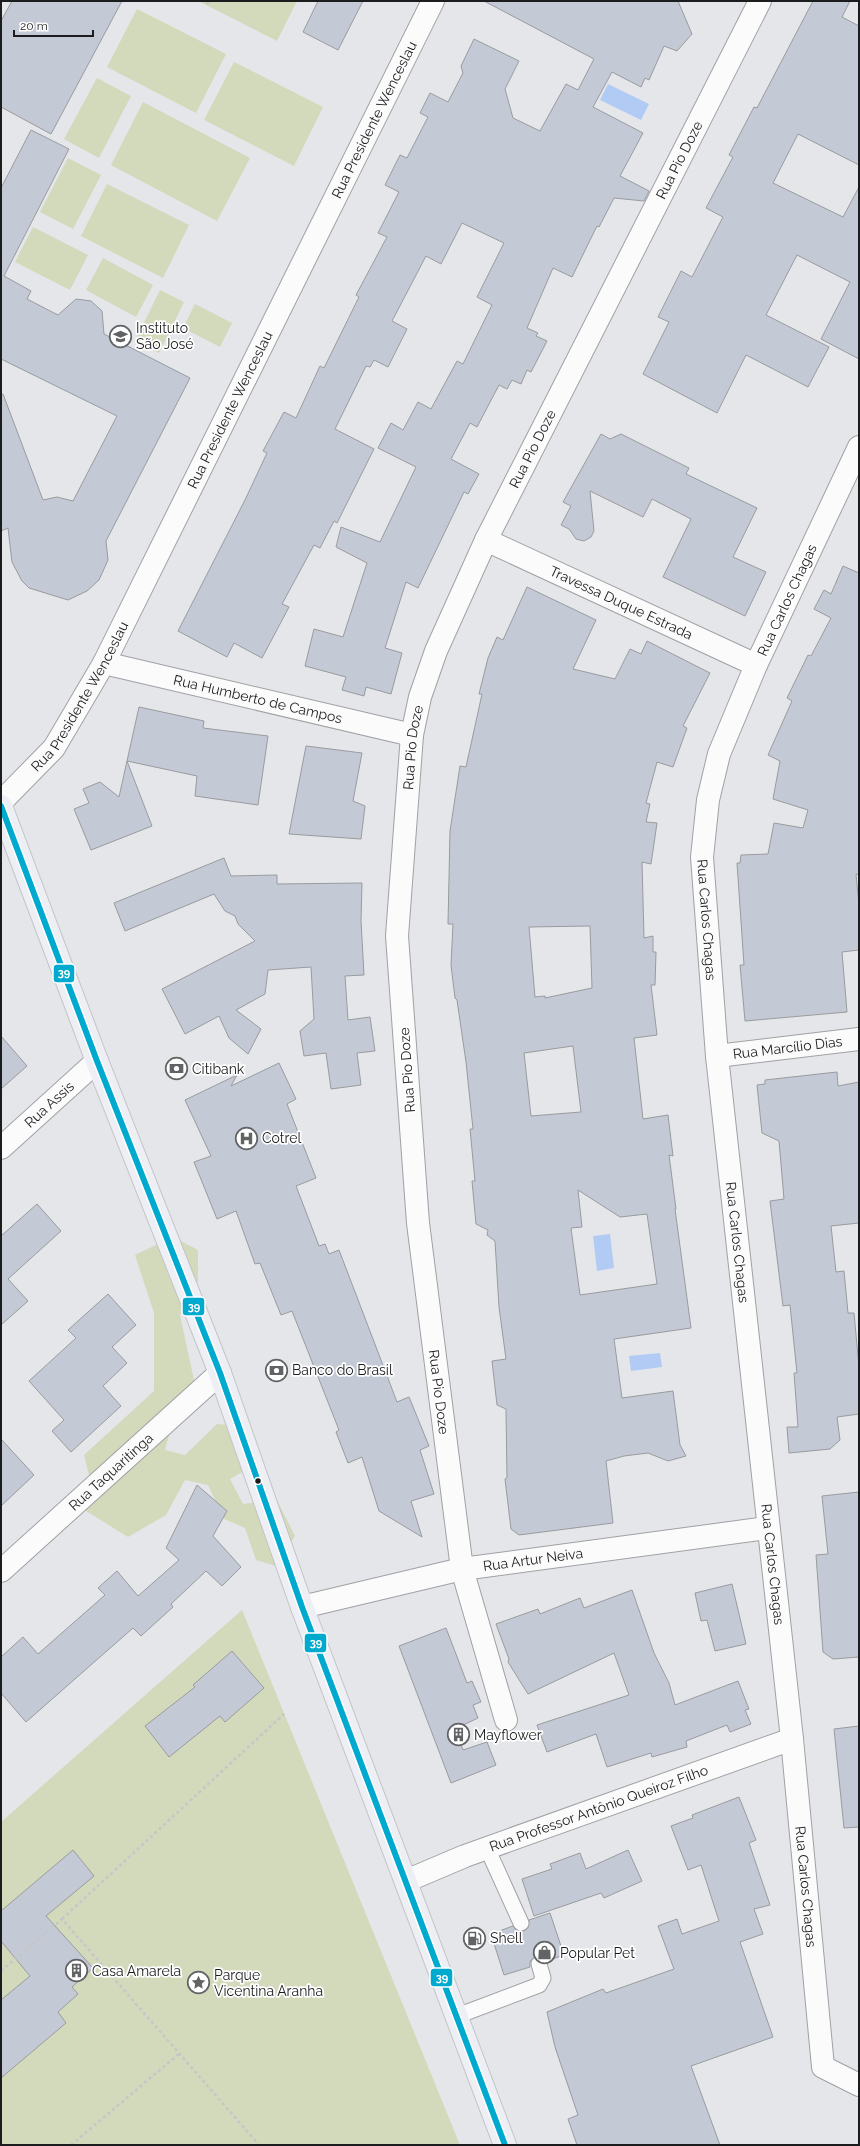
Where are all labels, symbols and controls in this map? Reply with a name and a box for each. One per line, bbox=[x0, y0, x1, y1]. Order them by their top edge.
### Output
scale bar bbox=[14, 12, 93, 38]
text: 20 m bbox=[20, 19, 48, 33]
street label: Rua Presidente Wenceslau bbox=[328, 38, 420, 201]
street label: Rua Pio Doze bbox=[653, 118, 706, 202]
place label: Instituto São José bbox=[136, 320, 194, 352]
school or university icon: Instituto São José bbox=[108, 323, 134, 349]
street label: Rua Presidente Wenceslau bbox=[184, 329, 276, 491]
street label: Rua Pio Doze bbox=[506, 407, 559, 490]
street label: Rua Carlos Chagas bbox=[754, 541, 820, 658]
street label: Travessa Duque Estrada bbox=[547, 563, 695, 643]
street label: Rua Presidente Wenceslau bbox=[28, 619, 131, 775]
street label: Rua Humberto de Campos bbox=[172, 672, 344, 726]
street label: Rua Pio Doze bbox=[400, 704, 426, 791]
street label: Rua Carlos Chagas bbox=[694, 858, 719, 981]
line badge: 39 bbox=[53, 964, 75, 983]
text: 39 bbox=[58, 967, 71, 980]
street label: Rua Pio Doze bbox=[396, 1027, 418, 1113]
street label: Rua Marcílio Dias bbox=[732, 1033, 843, 1062]
bank icon: Citibank bbox=[163, 1056, 189, 1082]
place label: Citibank bbox=[192, 1061, 245, 1077]
street label: Rua Assis bbox=[21, 1078, 77, 1131]
hospital icon: Cotrel bbox=[233, 1125, 259, 1151]
place label: Cotrel bbox=[262, 1130, 301, 1146]
street label: Rua Carlos Chagas bbox=[723, 1181, 752, 1304]
line badge: 39 bbox=[182, 1297, 205, 1316]
text: 39 bbox=[188, 1301, 201, 1314]
street label: Rua Pio Doze bbox=[426, 1349, 452, 1435]
bank icon: Banco do Brasil bbox=[263, 1357, 289, 1383]
place label: Banco do Brasil bbox=[292, 1362, 393, 1378]
street label: Rua Taquaritinga bbox=[65, 1430, 156, 1514]
unlabelled marker bbox=[253, 1476, 263, 1486]
street label: Rua Carlos Chagas bbox=[758, 1503, 787, 1626]
street label: Rua Artur Neiva bbox=[482, 1545, 584, 1574]
line badge: 39 bbox=[304, 1633, 327, 1653]
text: 39 bbox=[310, 1637, 323, 1650]
building icon: Mayflower bbox=[446, 1722, 472, 1748]
place label: Mayflower bbox=[474, 1727, 542, 1743]
street label: Rua Professor Antônio Queiroz Filho bbox=[487, 1762, 710, 1855]
street label: Rua Carlos Chagas bbox=[792, 1825, 820, 1948]
fuel station icon: Shell bbox=[462, 1925, 488, 1951]
place label: Shell bbox=[490, 1930, 523, 1946]
shop icon: Popular Pet bbox=[532, 1940, 558, 1966]
place label: Popular Pet bbox=[560, 1945, 635, 1961]
building icon: Casa Amarela bbox=[63, 1958, 89, 1984]
place label: Casa Amarela bbox=[92, 1963, 181, 1979]
place label: Parque Vicentina Aranha bbox=[214, 1967, 323, 1999]
line badge: 39 bbox=[430, 1968, 453, 1987]
place icon: Parque Vicentina Aranha bbox=[185, 1970, 211, 1996]
text: 39 bbox=[436, 1972, 449, 1985]

